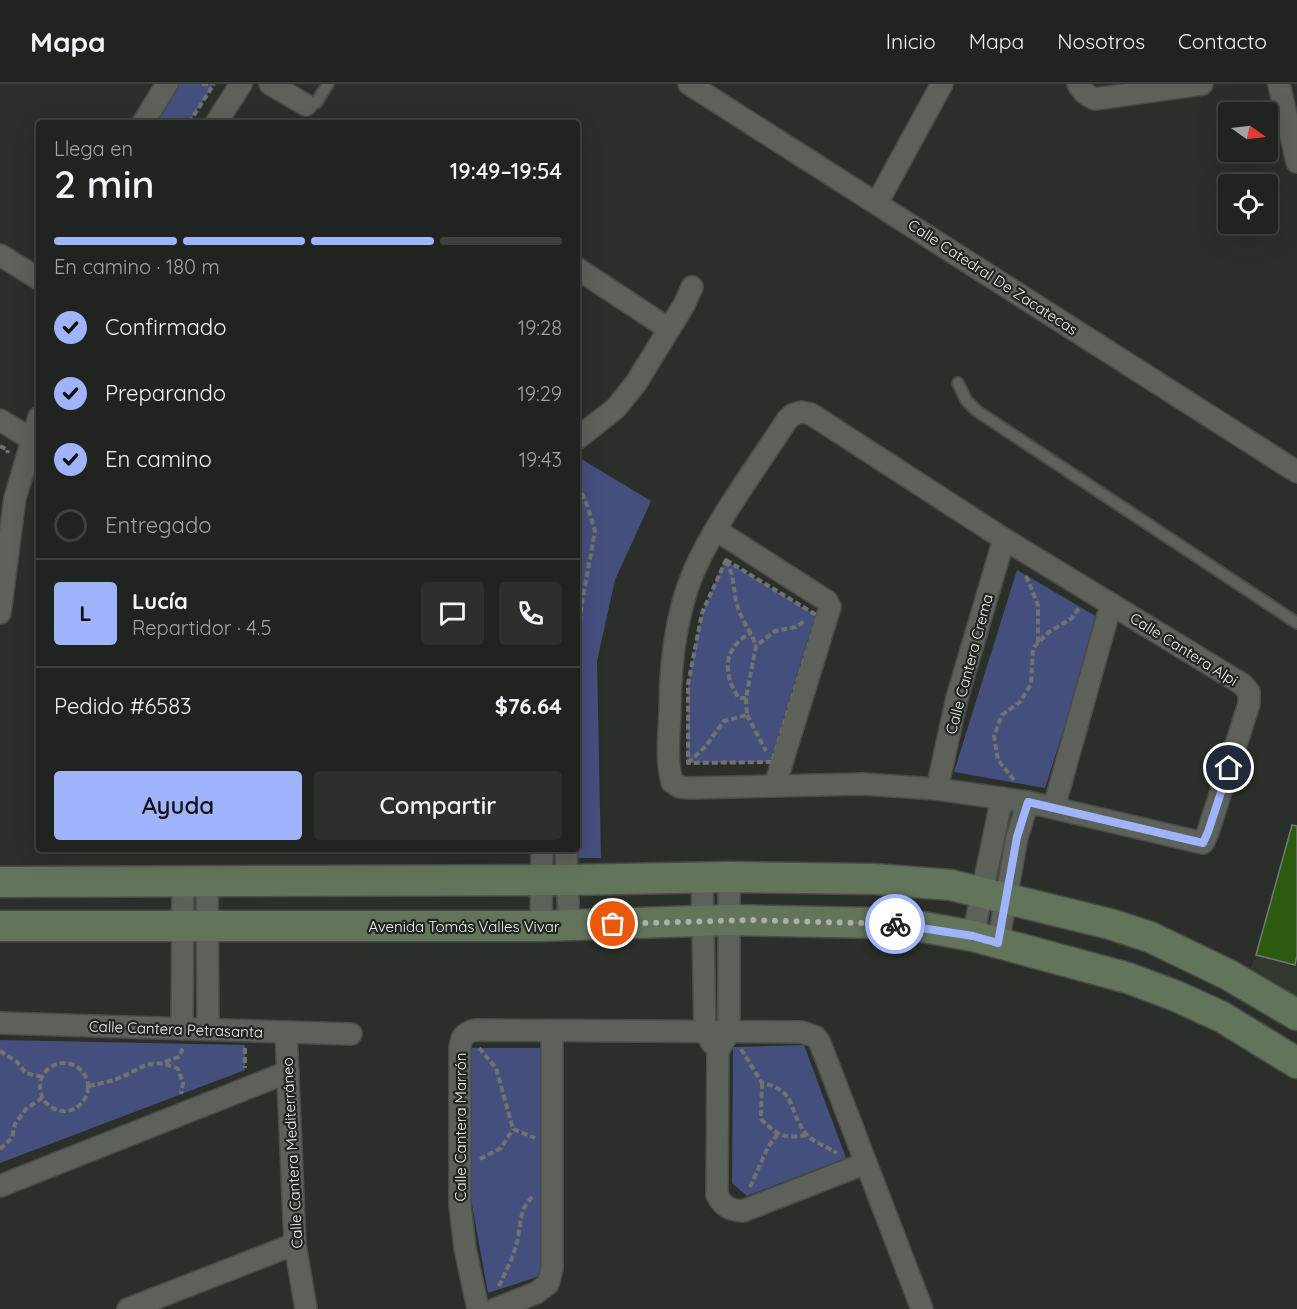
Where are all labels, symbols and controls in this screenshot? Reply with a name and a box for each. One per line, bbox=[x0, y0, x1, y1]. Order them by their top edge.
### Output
text: Mapa bbox=[30, 24, 106, 59]
text: Inicio bbox=[886, 28, 936, 54]
text: Mapa bbox=[969, 28, 1024, 54]
text: Nosotros bbox=[1057, 28, 1145, 54]
text: Contacto bbox=[1178, 28, 1267, 54]
north arrow bbox=[1218, 102, 1278, 162]
map controls bbox=[1218, 102, 1278, 234]
text: Llega en bbox=[54, 136, 133, 161]
text: 19:49–19:54 bbox=[450, 157, 562, 185]
text: 2 min bbox=[54, 159, 155, 208]
button: locate bbox=[1218, 174, 1278, 234]
street label: Calle Catedral De Zacatecas bbox=[905, 215, 1081, 339]
text: En camino · 180 m bbox=[54, 254, 220, 279]
icon: check bbox=[54, 311, 87, 344]
text: Confirmado bbox=[105, 313, 226, 341]
text: 19:28 bbox=[518, 315, 562, 340]
icon: check bbox=[54, 377, 87, 410]
text: Preparando bbox=[105, 379, 226, 407]
text: 19:29 bbox=[517, 381, 562, 406]
icon: check bbox=[54, 443, 87, 476]
text: En camino bbox=[105, 445, 212, 473]
text: 19:43 bbox=[519, 447, 562, 472]
text: Entregado bbox=[105, 511, 212, 539]
button: chat bbox=[421, 582, 484, 645]
button: phone bbox=[499, 582, 562, 645]
text: Lucía bbox=[132, 587, 188, 615]
street label: Calle Cantera Crema bbox=[941, 592, 997, 736]
text: L bbox=[79, 599, 92, 627]
street label: Calle Cantera Alpi bbox=[1127, 608, 1241, 690]
text: Repartidor · 4.5 bbox=[132, 615, 271, 640]
text: Pedido #6583 bbox=[54, 692, 192, 720]
text: $76.64 bbox=[495, 692, 562, 720]
pin bbox=[1203, 742, 1254, 793]
icon: home bbox=[1212, 751, 1245, 784]
button: Ayuda bbox=[54, 771, 302, 840]
button: Compartir bbox=[314, 771, 562, 840]
courier bbox=[865, 894, 925, 954]
pin bbox=[587, 898, 638, 949]
icon: bag bbox=[596, 907, 629, 940]
icon: bike bbox=[879, 908, 912, 941]
street label: Avenida Tomás Valles Vivar bbox=[368, 917, 560, 936]
street label: Calle Cantera Petrasanta bbox=[89, 1016, 263, 1042]
street label: Calle Cantera Marrón bbox=[451, 1053, 470, 1201]
street label: Calle Cantera Mediterráneo bbox=[278, 1057, 306, 1249]

